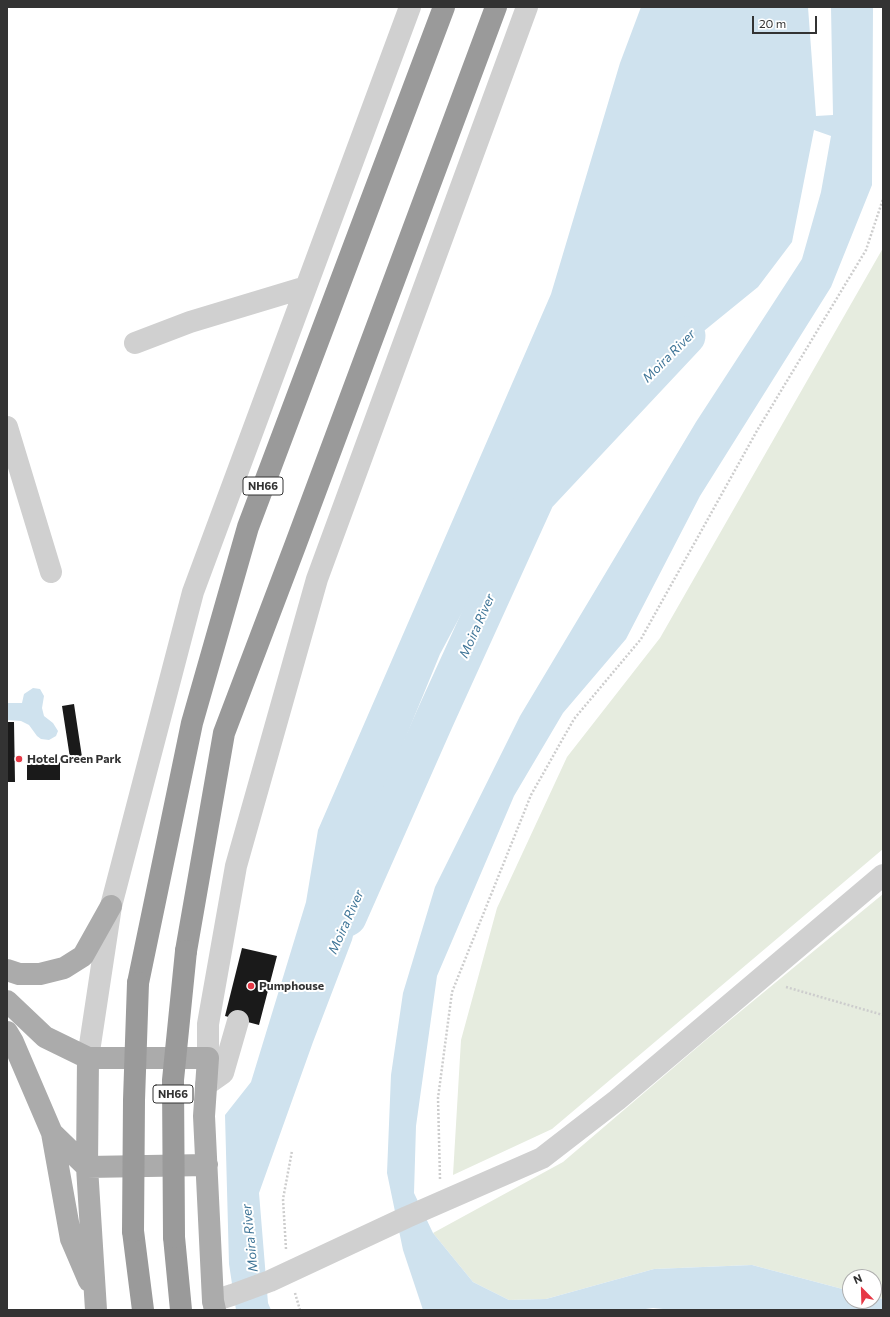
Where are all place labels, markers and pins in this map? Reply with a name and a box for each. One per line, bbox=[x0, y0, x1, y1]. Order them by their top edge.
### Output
place label: Hotel Green Park bbox=[27, 752, 121, 766]
marker: Hotel Green Park bbox=[14, 754, 24, 764]
place label: Pumphouse bbox=[259, 979, 324, 993]
marker: Pumphouse bbox=[246, 981, 256, 991]

